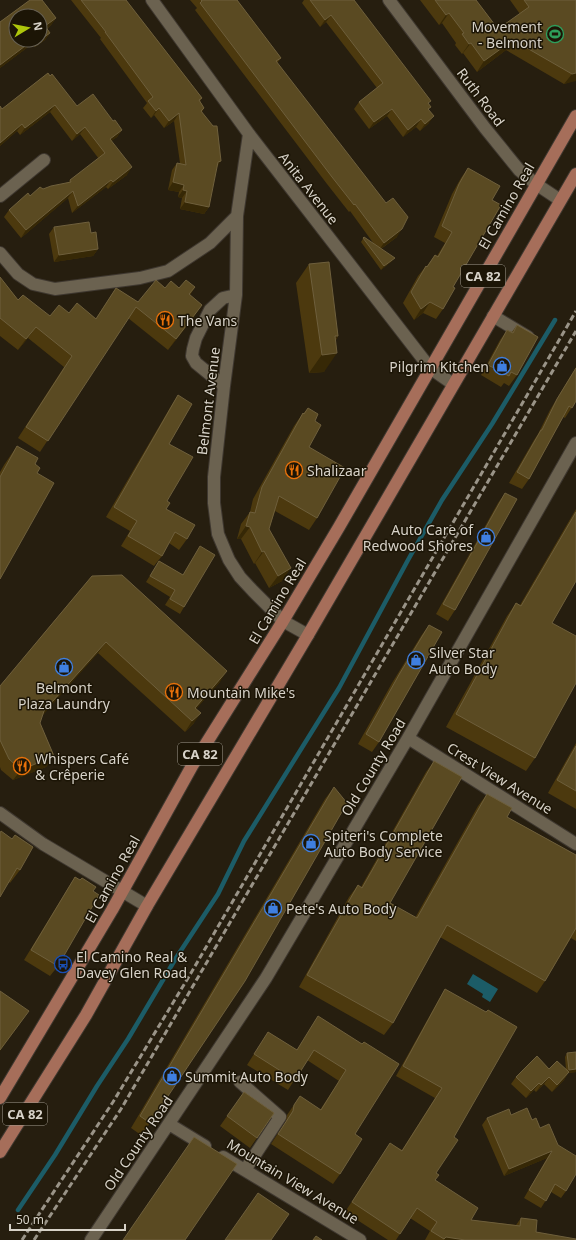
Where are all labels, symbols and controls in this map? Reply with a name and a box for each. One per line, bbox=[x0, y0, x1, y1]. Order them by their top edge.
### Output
north arrow bbox=[8, 8, 48, 48]
place label: Movement - Belmont bbox=[471, 17, 542, 52]
text: N bbox=[30, 20, 47, 32]
sports icon: Movement - Belmont bbox=[545, 24, 565, 44]
street label: Ruth Road bbox=[453, 64, 509, 130]
street label: Anita Avenue bbox=[275, 148, 343, 228]
street label: El Camino Real bbox=[473, 159, 539, 253]
road number: CA 82 bbox=[461, 265, 505, 287]
restaurant icon: The Vans bbox=[155, 310, 175, 330]
place label: The Vans bbox=[178, 311, 238, 330]
street label: Belmont Avenue bbox=[192, 346, 224, 456]
shop icon: Pilgrim Kitchen bbox=[492, 356, 512, 376]
place label: Pilgrim Kitchen bbox=[389, 357, 489, 376]
restaurant icon: Shalizaar bbox=[284, 460, 304, 480]
place label: Shalizaar bbox=[307, 461, 367, 480]
place label: Auto Care of Redwood Shores bbox=[363, 520, 474, 555]
shop icon: Auto Care of Redwood Shores bbox=[476, 527, 496, 547]
street label: El Camino Real bbox=[244, 554, 310, 648]
place label: Silver Star Auto Body bbox=[429, 643, 498, 678]
shop icon: Silver Star Auto Body bbox=[406, 650, 426, 670]
shop icon: Belmont Plaza Laundry bbox=[54, 657, 74, 677]
place label: Belmont Plaza Laundry bbox=[18, 678, 111, 713]
restaurant icon: Mountain Mike's bbox=[164, 682, 184, 702]
place label: Mountain Mike's bbox=[187, 683, 296, 702]
street label: Old County Road bbox=[336, 715, 410, 819]
street label: Crest View Avenue bbox=[444, 738, 556, 818]
road number: CA 82 bbox=[178, 743, 222, 765]
place label: Whispers Café & Crêperie bbox=[35, 749, 129, 784]
restaurant icon: Whispers Café & Crêperie bbox=[12, 756, 32, 776]
place label: Spiteri's Complete Auto Body Service bbox=[324, 826, 443, 861]
street label: El Camino Real bbox=[80, 832, 144, 926]
shop icon: Spiteri's Complete Auto Body Service bbox=[301, 833, 321, 853]
shop icon: Pete's Auto Body bbox=[263, 898, 283, 918]
place label: Pete's Auto Body bbox=[286, 899, 397, 918]
place label: El Camino Real & Davey Glen Road bbox=[76, 947, 188, 982]
bus stop icon: El Camino Real & Davey Glen Road bbox=[53, 954, 73, 974]
shop icon: Summit Auto Body bbox=[162, 1066, 182, 1086]
place label: Summit Auto Body bbox=[185, 1067, 309, 1086]
street label: Old County Road bbox=[99, 1092, 177, 1194]
road number: CA 82 bbox=[3, 1103, 47, 1125]
street label: Mountain View Avenue bbox=[224, 1134, 363, 1228]
scale bar bbox=[10, 1206, 125, 1232]
text: 50 m bbox=[16, 1211, 44, 1228]

